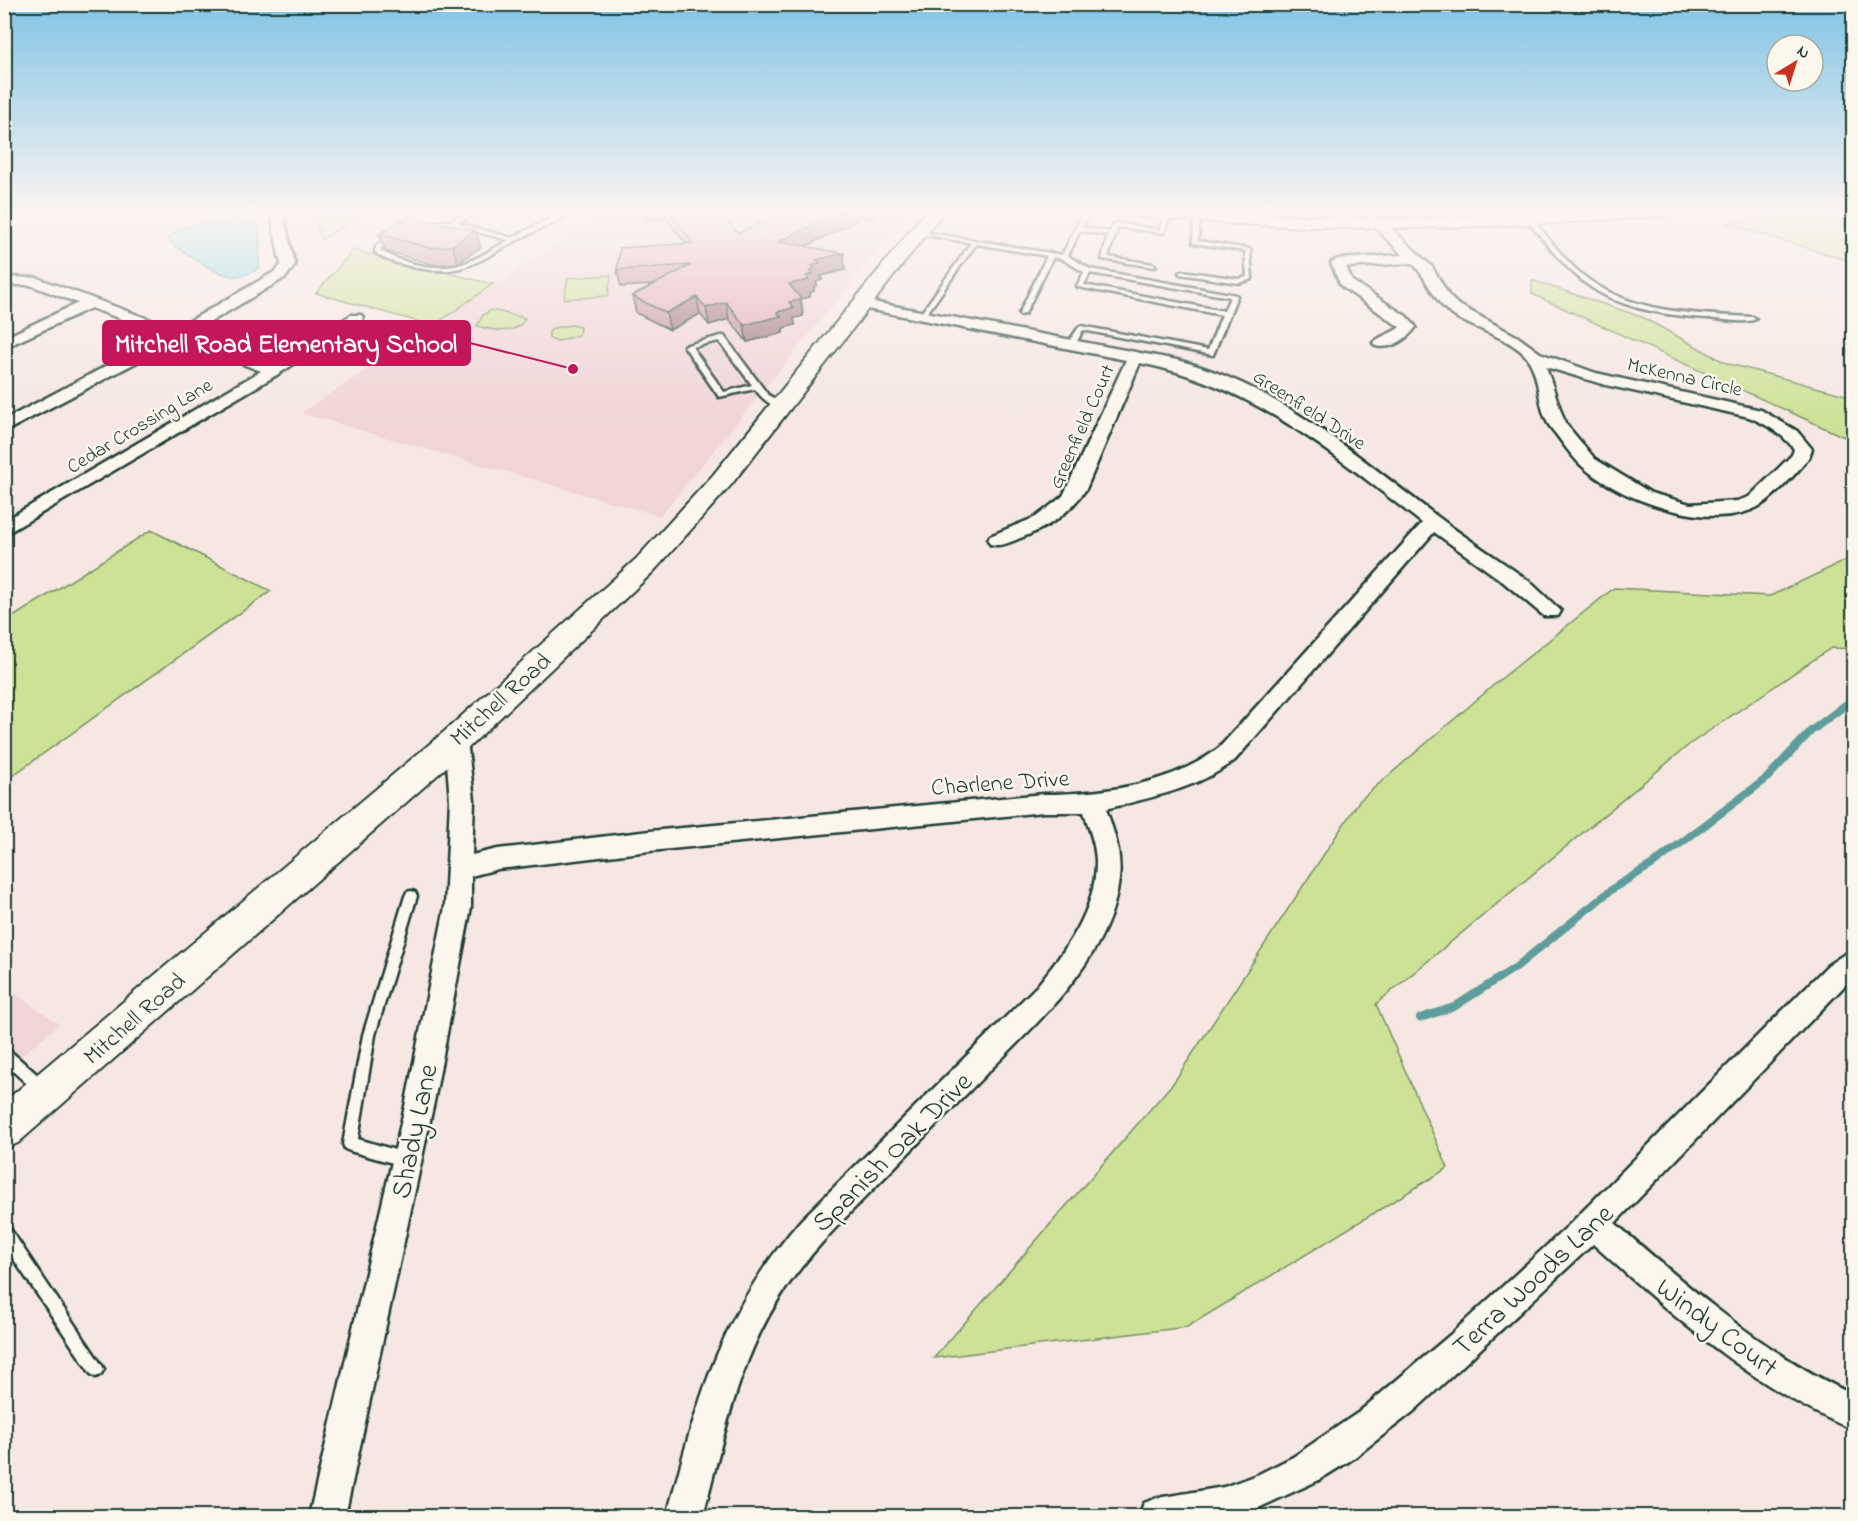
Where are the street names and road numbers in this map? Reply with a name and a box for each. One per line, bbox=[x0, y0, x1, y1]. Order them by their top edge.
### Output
street label: McKenna Circle bbox=[1624, 351, 1745, 406]
street label: Greenfield Court bbox=[1043, 360, 1124, 494]
street label: Greenfield Drive bbox=[1246, 364, 1371, 459]
street label: Cedar Crossing Lane bbox=[62, 372, 219, 483]
street label: Mitchell Road bbox=[443, 645, 561, 756]
street label: Charlene Drive bbox=[930, 762, 1071, 807]
street label: Mitchell Road bbox=[77, 965, 195, 1074]
street label: Shady Lane bbox=[382, 1060, 451, 1203]
street label: Spanish Oak Drive bbox=[804, 1063, 984, 1243]
street label: Terra Woods Lane bbox=[1444, 1195, 1625, 1367]
street label: Windy Court bbox=[1646, 1269, 1786, 1389]

